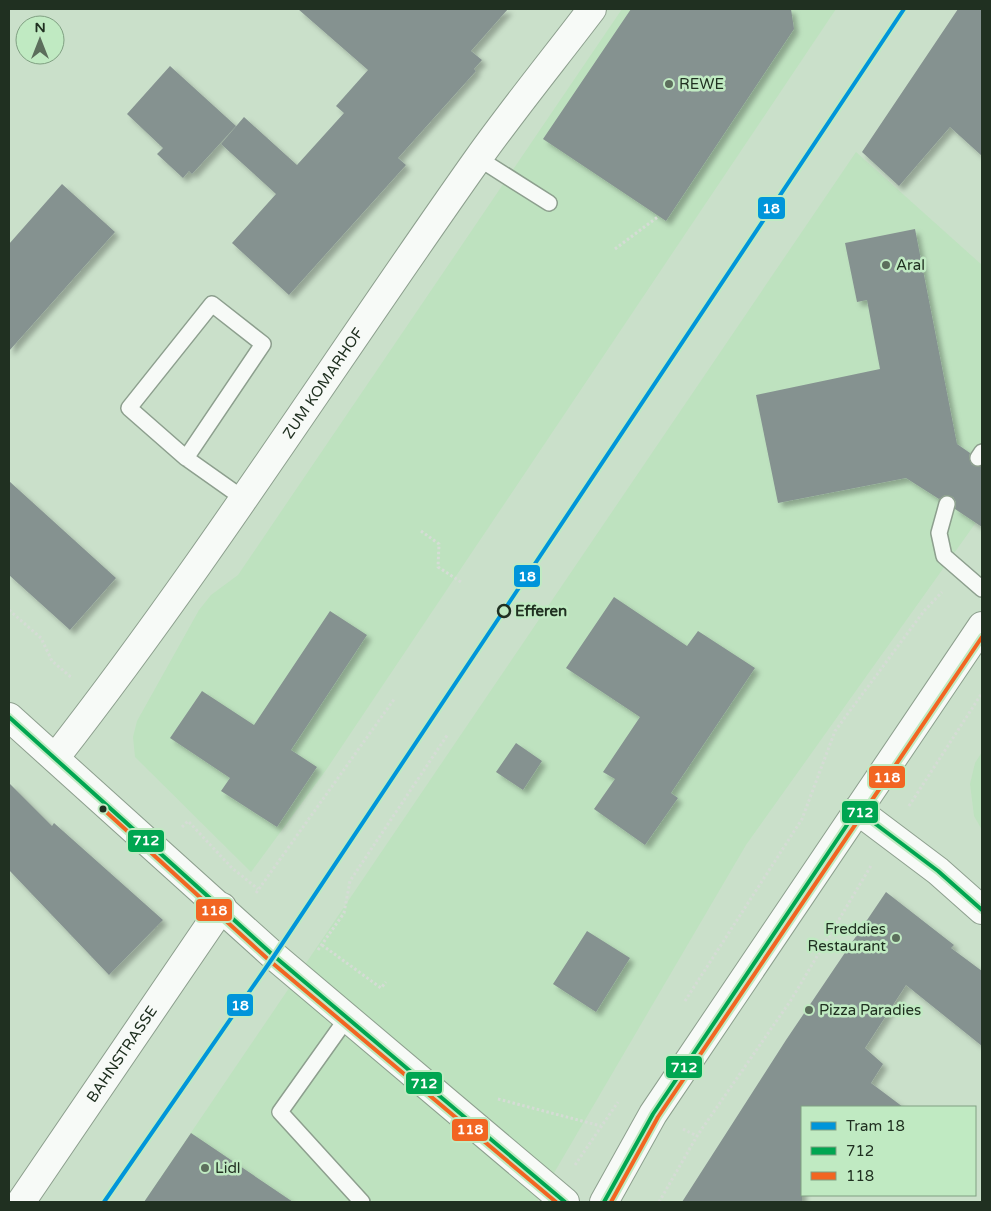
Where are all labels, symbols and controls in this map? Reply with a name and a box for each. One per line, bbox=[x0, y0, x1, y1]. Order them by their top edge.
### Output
north arrow bbox=[15, 15, 65, 65]
text: N bbox=[34, 19, 46, 36]
place label: REWE bbox=[679, 75, 724, 93]
marker: REWE bbox=[663, 78, 675, 90]
line badge: 18 bbox=[757, 196, 786, 220]
text: 18 bbox=[762, 200, 780, 217]
place label: Aral bbox=[896, 256, 925, 274]
marker: Aral bbox=[880, 259, 892, 271]
street label: ZUM KOMARHOF bbox=[279, 324, 367, 442]
line badge: 18 bbox=[513, 564, 541, 588]
text: 18 bbox=[518, 568, 536, 585]
place label: Efferen bbox=[515, 602, 567, 620]
marker: Efferen bbox=[497, 604, 511, 618]
line badge: 118 bbox=[868, 765, 906, 789]
text: 118 bbox=[874, 769, 900, 786]
line badge: 712 bbox=[841, 800, 879, 824]
unlabelled marker bbox=[98, 804, 108, 814]
text: 712 bbox=[847, 804, 873, 821]
line badge: 712 bbox=[127, 829, 165, 853]
text: 712 bbox=[133, 832, 159, 849]
line badge: 118 bbox=[195, 898, 233, 922]
text: 118 bbox=[201, 902, 227, 919]
place label: Freddies Restaurant bbox=[808, 920, 886, 955]
marker: Freddies Restaurant bbox=[890, 932, 902, 944]
line badge: 18 bbox=[226, 993, 254, 1017]
text: 18 bbox=[231, 997, 249, 1014]
place label: Pizza Paradies bbox=[819, 1001, 921, 1019]
street label: BAHNSTRASSE bbox=[83, 1002, 161, 1106]
marker: Pizza Paradies bbox=[803, 1004, 815, 1016]
line badge: 712 bbox=[665, 1055, 703, 1079]
text: 712 bbox=[671, 1059, 697, 1076]
line badge: 712 bbox=[405, 1071, 443, 1095]
text: 712 bbox=[411, 1075, 437, 1092]
legend bbox=[801, 1106, 976, 1196]
text: Tram 18 bbox=[846, 1117, 905, 1135]
line badge: 118 bbox=[451, 1118, 489, 1142]
text: 118 bbox=[457, 1121, 483, 1138]
text: 712 bbox=[846, 1142, 874, 1160]
place label: Lidl bbox=[215, 1159, 241, 1177]
marker: Lidl bbox=[199, 1162, 211, 1174]
text: 118 bbox=[846, 1167, 874, 1185]

